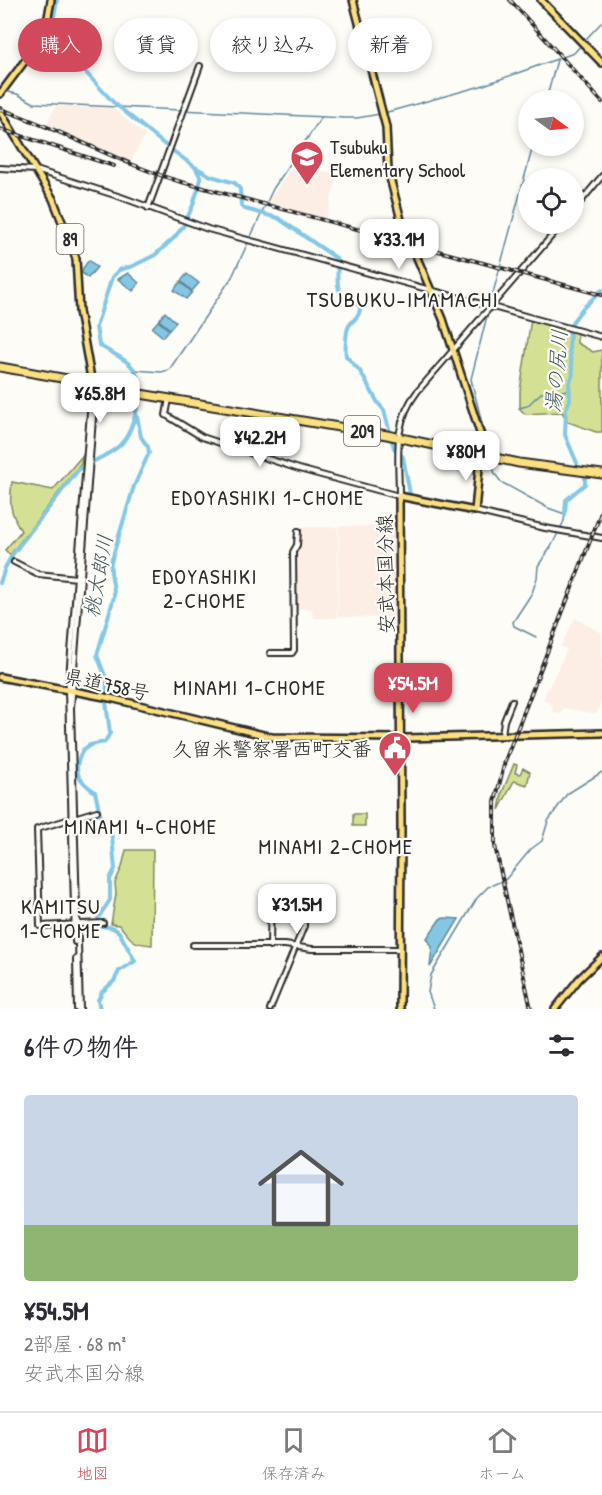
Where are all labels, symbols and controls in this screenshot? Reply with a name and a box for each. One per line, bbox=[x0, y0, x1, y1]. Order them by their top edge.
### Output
chip: 購入 bbox=[18, 18, 102, 72]
chip: 賃貸 bbox=[114, 18, 198, 72]
chip: 絞り込み bbox=[210, 18, 336, 72]
chip: 新着 bbox=[348, 18, 432, 72]
north arrow bbox=[518, 90, 584, 156]
map controls bbox=[518, 90, 584, 234]
place label: Tsubuku Elementary School bbox=[330, 133, 466, 183]
school or university icon: Tsubuku Elementary School bbox=[289, 139, 325, 186]
button: locate bbox=[518, 168, 584, 234]
pin: ¥33.1M bbox=[350, 219, 448, 270]
road number: 89 bbox=[56, 224, 84, 254]
text: ¥33.1M bbox=[374, 225, 424, 252]
district label: TSUBUKU-IMAMACHI bbox=[307, 284, 499, 314]
water label: 湯の尻川 bbox=[538, 328, 574, 414]
pin: ¥65.8M bbox=[51, 373, 149, 424]
text: ¥65.8M bbox=[75, 379, 125, 406]
road number: 209 bbox=[344, 416, 380, 446]
pin: ¥42.2M bbox=[211, 417, 309, 468]
text: ¥42.2M bbox=[234, 423, 286, 450]
pin: ¥80M bbox=[430, 431, 502, 482]
text: ¥80M bbox=[447, 437, 485, 464]
district label: EDOYASHIKI 1-CHOME bbox=[171, 483, 365, 512]
street label: 安武本国分線 bbox=[370, 514, 400, 634]
water label: 桃太郎川 bbox=[76, 532, 120, 620]
district label: EDOYASHIKI 2-CHOME bbox=[152, 562, 258, 615]
street label: 県道758号 bbox=[62, 662, 152, 706]
pin: ¥54.5M bbox=[364, 663, 462, 714]
text: ¥54.5M bbox=[388, 669, 438, 696]
district label: MINAMI 1-CHOME bbox=[173, 673, 327, 702]
public building icon: 久留米警察署西町交番 bbox=[377, 730, 413, 777]
place label: 久留米警察署西町交番 bbox=[172, 735, 372, 762]
district label: MINAMI 4-CHOME bbox=[64, 812, 218, 841]
district label: MINAMI 2-CHOME bbox=[258, 832, 414, 861]
pin: ¥31.5M bbox=[248, 884, 346, 935]
text: ¥31.5M bbox=[272, 890, 322, 917]
district label: KAMITSU 1-CHOME bbox=[20, 892, 102, 945]
text: 6件の物件 bbox=[24, 1029, 138, 1064]
icon: filters bbox=[545, 1029, 578, 1062]
icon: home bbox=[247, 1134, 355, 1242]
text: ¥54.5M bbox=[24, 1293, 89, 1328]
text: 2部屋 · 68 m² bbox=[24, 1330, 126, 1357]
text: 安武本国分線 bbox=[24, 1359, 144, 1386]
tab: 地図 bbox=[76, 1424, 109, 1484]
tab: 保存済み bbox=[262, 1424, 326, 1484]
tab: ホーム bbox=[478, 1424, 526, 1484]

